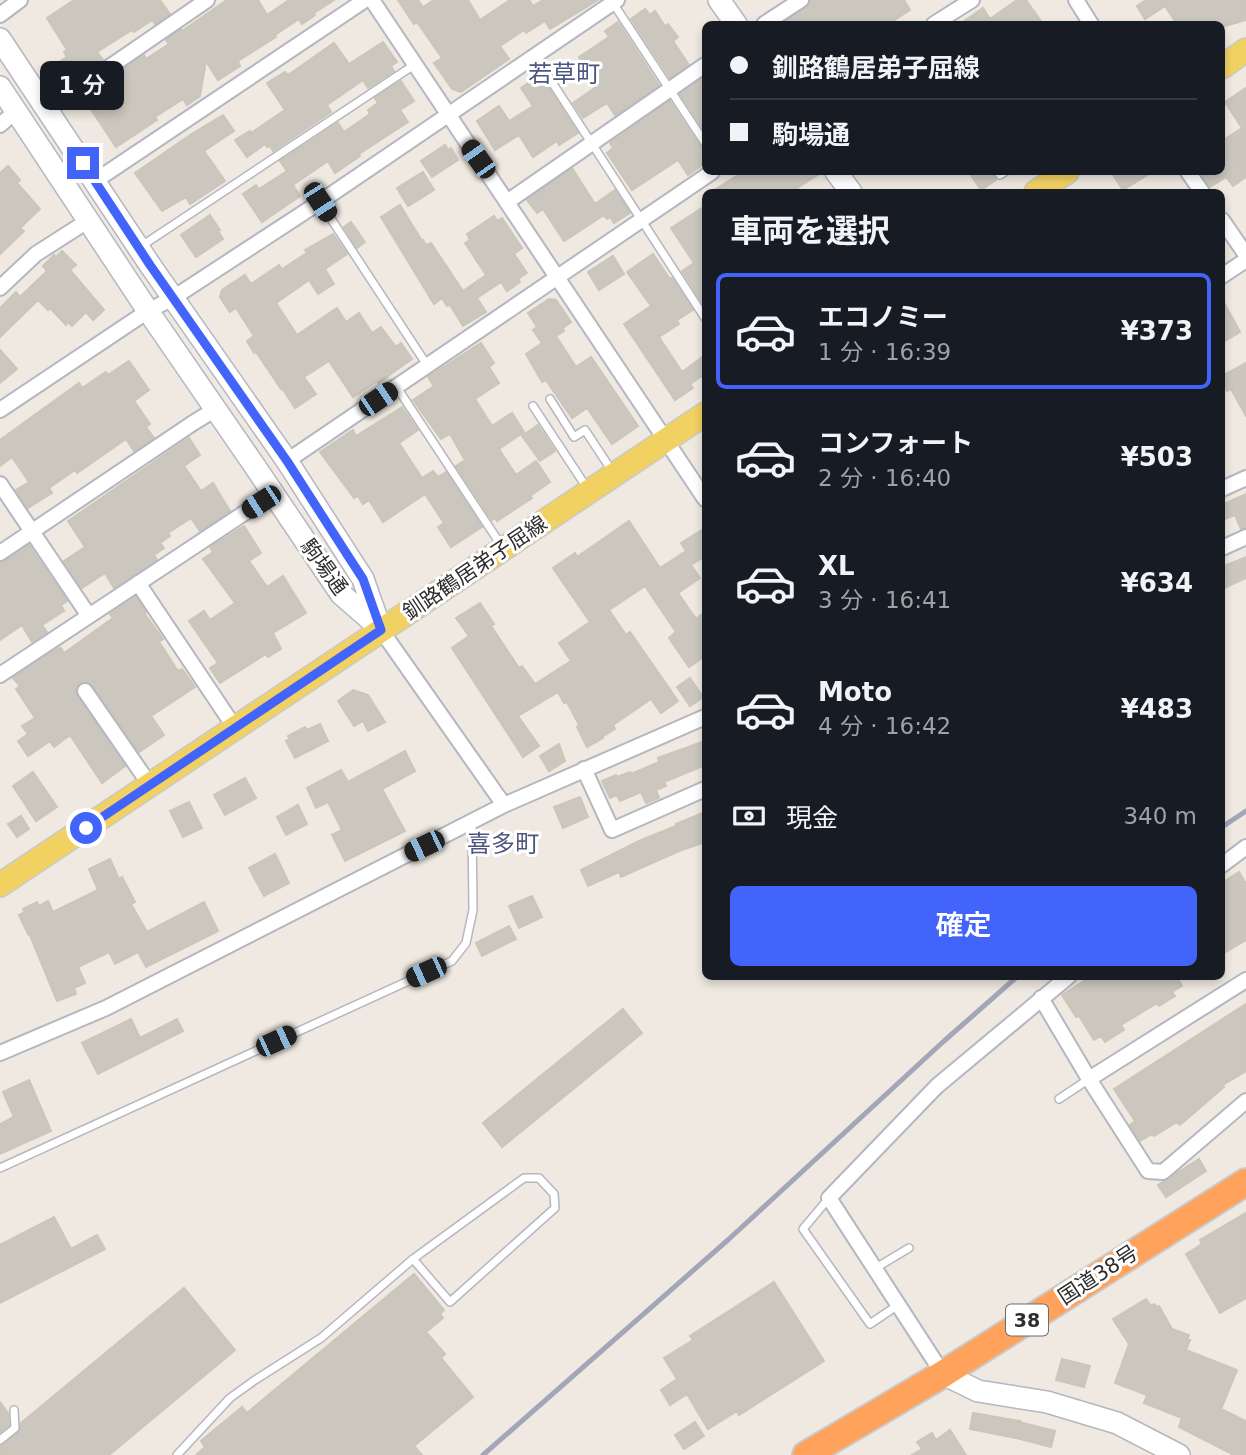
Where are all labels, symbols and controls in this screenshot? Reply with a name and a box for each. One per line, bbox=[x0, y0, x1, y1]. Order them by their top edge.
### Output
text: 釧路鶴居弟子屈線 bbox=[772, 53, 980, 83]
district label: 若草町 bbox=[528, 60, 600, 88]
callout: 1 分 bbox=[41, 61, 125, 110]
text: 1 分 bbox=[58, 72, 106, 98]
text: 駒場通 bbox=[772, 120, 850, 150]
car bbox=[458, 136, 499, 182]
route end bbox=[67, 147, 99, 179]
car bbox=[300, 179, 341, 225]
text: 車両を選択 bbox=[730, 212, 890, 250]
icon: car bbox=[734, 300, 797, 363]
text: エコノミー bbox=[818, 302, 948, 332]
text: ¥373 bbox=[1121, 316, 1193, 346]
text: 1 分 · 16:39 bbox=[818, 339, 951, 365]
car bbox=[355, 379, 402, 419]
icon: car bbox=[734, 426, 797, 489]
text: コンフォート bbox=[818, 428, 973, 458]
text: ¥503 bbox=[1121, 442, 1193, 472]
text: 2 分 · 16:40 bbox=[818, 465, 951, 491]
car bbox=[238, 482, 285, 522]
street label: 釧路鶴居弟子屈線 bbox=[399, 511, 551, 625]
street label: 駒場通 bbox=[296, 534, 352, 600]
text: XL bbox=[818, 551, 855, 581]
icon: car bbox=[734, 552, 797, 615]
text: ¥634 bbox=[1121, 568, 1193, 598]
text: 3 分 · 16:41 bbox=[818, 587, 951, 613]
text: Moto bbox=[818, 677, 892, 707]
icon: car bbox=[734, 678, 797, 741]
text: ¥483 bbox=[1121, 694, 1193, 724]
text: 4 分 · 16:42 bbox=[818, 713, 951, 739]
icon: cash bbox=[730, 797, 768, 835]
text: 現金 bbox=[786, 803, 838, 833]
text: 340 m bbox=[1123, 803, 1197, 829]
route start bbox=[70, 812, 102, 844]
car bbox=[401, 827, 448, 865]
district label: 喜多町 bbox=[467, 830, 539, 858]
button: 確定 bbox=[730, 886, 1197, 966]
car bbox=[403, 954, 450, 990]
car bbox=[253, 1023, 300, 1059]
street label: 国道38号 bbox=[1054, 1240, 1142, 1310]
road number: 38 bbox=[1006, 1304, 1048, 1336]

